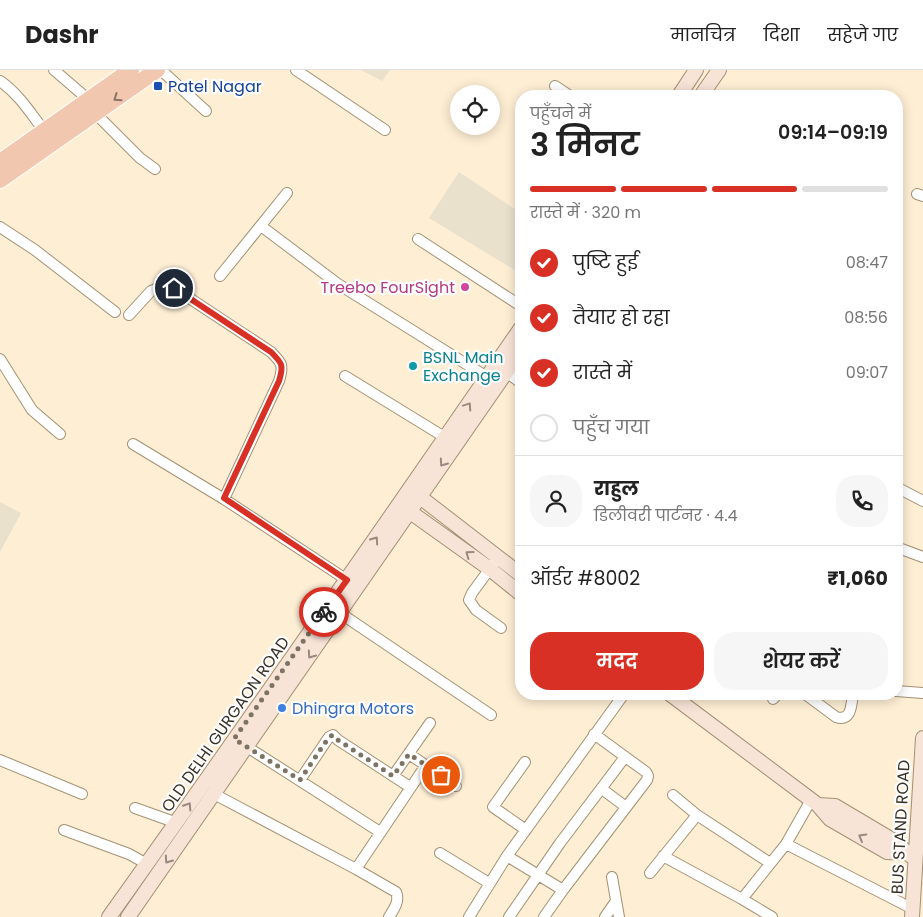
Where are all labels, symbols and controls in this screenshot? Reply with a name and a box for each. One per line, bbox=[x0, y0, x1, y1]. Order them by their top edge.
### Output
text: Dashr bbox=[25, 18, 99, 51]
text: मानचित्र bbox=[671, 22, 735, 47]
text: दिशा bbox=[763, 22, 800, 47]
text: सहेजे गए bbox=[828, 22, 898, 47]
place label: Patel Nagar bbox=[168, 75, 262, 98]
marker: Patel Nagar bbox=[152, 80, 164, 92]
map controls bbox=[450, 85, 500, 135]
button: locate bbox=[450, 85, 500, 135]
one-way arrow bbox=[113, 92, 123, 101]
text: पहुँचने में bbox=[530, 102, 591, 125]
text: 09:14–09:19 bbox=[778, 119, 888, 146]
text: 3 मिनट bbox=[530, 122, 640, 167]
text: रास्ते में · 320 m bbox=[530, 201, 641, 224]
icon: check bbox=[530, 249, 558, 277]
text: पुष्टि हुई bbox=[573, 249, 638, 276]
text: 08:47 bbox=[846, 251, 888, 274]
pin bbox=[153, 267, 195, 309]
icon: home bbox=[160, 274, 188, 302]
place label: Treebo FourSight bbox=[320, 276, 455, 299]
marker: Treebo FourSight bbox=[459, 281, 471, 293]
icon: check bbox=[530, 304, 558, 332]
text: तैयार हो रहा bbox=[573, 304, 670, 331]
text: 08:56 bbox=[844, 306, 888, 329]
place label: BSNL Main Exchange bbox=[423, 346, 503, 387]
icon: check bbox=[530, 359, 558, 387]
text: रास्ते में bbox=[573, 359, 632, 386]
marker: BSNL Main Exchange bbox=[407, 360, 419, 372]
text: 09:07 bbox=[846, 361, 888, 384]
one-way arrow bbox=[461, 402, 471, 411]
text: पहुँच गया bbox=[573, 414, 649, 441]
one-way arrow bbox=[440, 457, 449, 467]
button: person bbox=[530, 475, 582, 527]
text: राहुल bbox=[594, 475, 639, 502]
button: phone bbox=[836, 475, 888, 527]
text: डिलीवरी पार्टनर · 4.4 bbox=[594, 504, 738, 527]
one-way arrow bbox=[369, 536, 378, 545]
one-way arrow bbox=[465, 551, 475, 560]
text: ऑर्डर #8002 bbox=[530, 565, 640, 592]
text: ₹1,060 bbox=[827, 565, 888, 592]
courier bbox=[299, 587, 349, 637]
icon: bike bbox=[310, 598, 338, 626]
street label: OLD DELHI GURGAON ROAD bbox=[156, 632, 295, 817]
button: मदद bbox=[530, 632, 704, 690]
button: शेयर करें bbox=[714, 632, 888, 690]
one-way arrow bbox=[308, 649, 317, 659]
place label: Dhingra Motors bbox=[292, 697, 414, 720]
marker: Dhingra Motors bbox=[276, 702, 288, 714]
pin bbox=[420, 754, 462, 796]
street label: BUS STAND ROAD bbox=[885, 759, 915, 895]
icon: bag bbox=[427, 761, 455, 789]
one-way arrow bbox=[182, 802, 191, 812]
one-way arrow bbox=[858, 834, 867, 844]
one-way arrow bbox=[165, 855, 174, 864]

